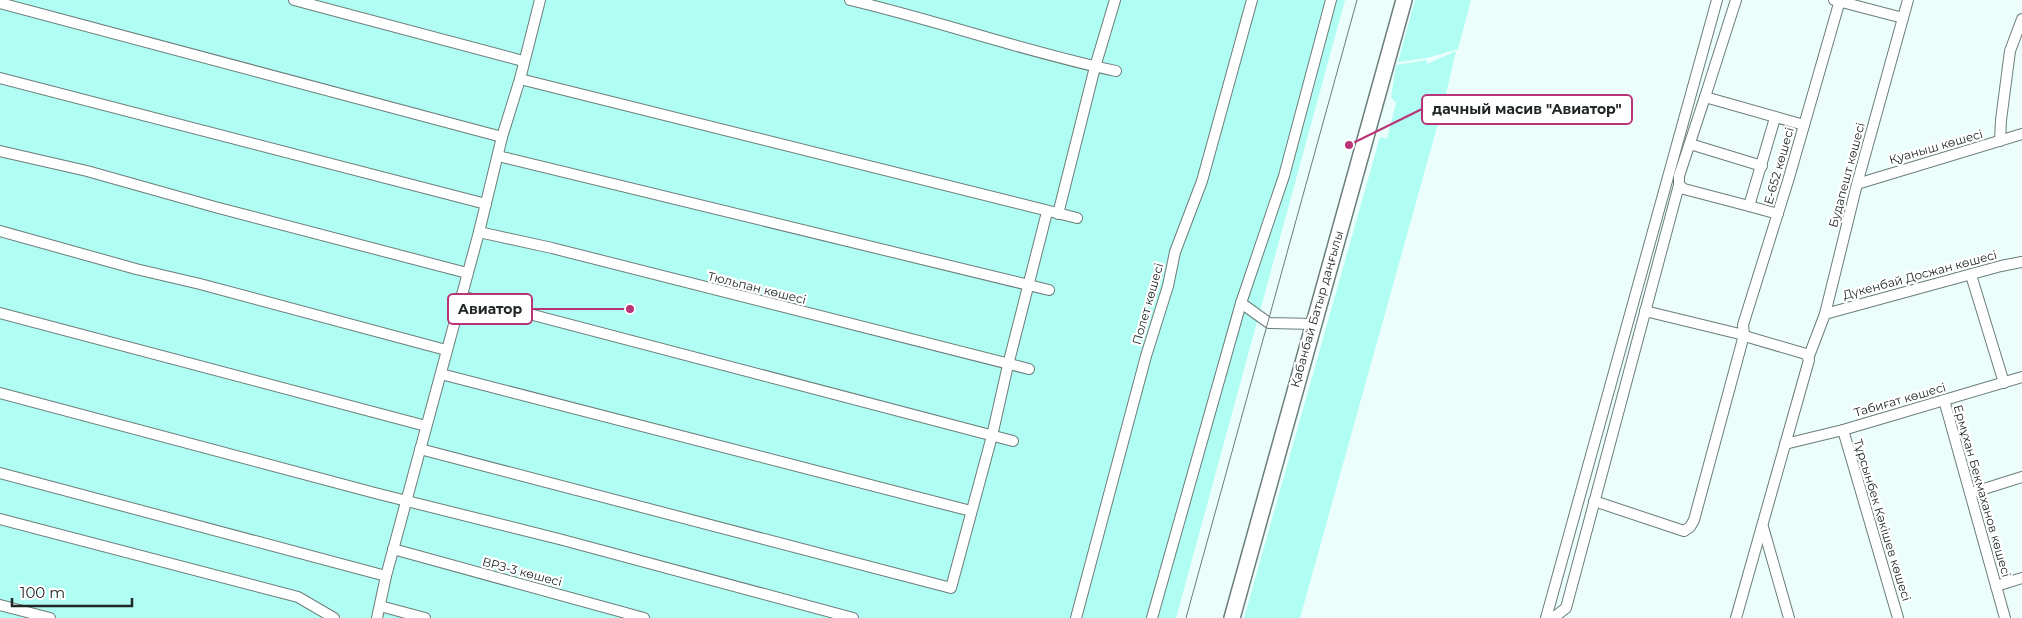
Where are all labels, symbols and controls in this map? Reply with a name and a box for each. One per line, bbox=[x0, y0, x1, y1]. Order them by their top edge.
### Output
callout: дачный масив "Авиатор" bbox=[1422, 95, 1632, 124]
text: дачный масив "Авиатор" bbox=[1432, 100, 1622, 118]
street label: Будапешт көшесі bbox=[1825, 121, 1868, 229]
street label: Е-652 көшесі bbox=[1760, 126, 1797, 206]
street label: Қуаныш көшесі bbox=[1887, 126, 1985, 167]
street label: Қабанбай Батыр даңғылы bbox=[1287, 229, 1346, 389]
street label: Дүкенбай Досжан көшесі bbox=[1841, 247, 1999, 302]
street label: Полет көшесі bbox=[1129, 261, 1166, 346]
street label: Тюльпан көшесі bbox=[706, 268, 808, 307]
callout: Авиатор bbox=[448, 294, 532, 324]
text: Авиатор bbox=[458, 300, 522, 318]
street label: Табиғат көшесі bbox=[1852, 379, 1947, 420]
street label: Ермұхан Бекмаханов көшесі bbox=[1951, 403, 2014, 579]
street label: Тұрсынбек Кәкішев көшесі bbox=[1851, 437, 1914, 603]
street label: ВРЗ-3 көшесі bbox=[481, 554, 564, 589]
scale bar bbox=[12, 576, 132, 608]
text: 100 m bbox=[20, 583, 65, 602]

